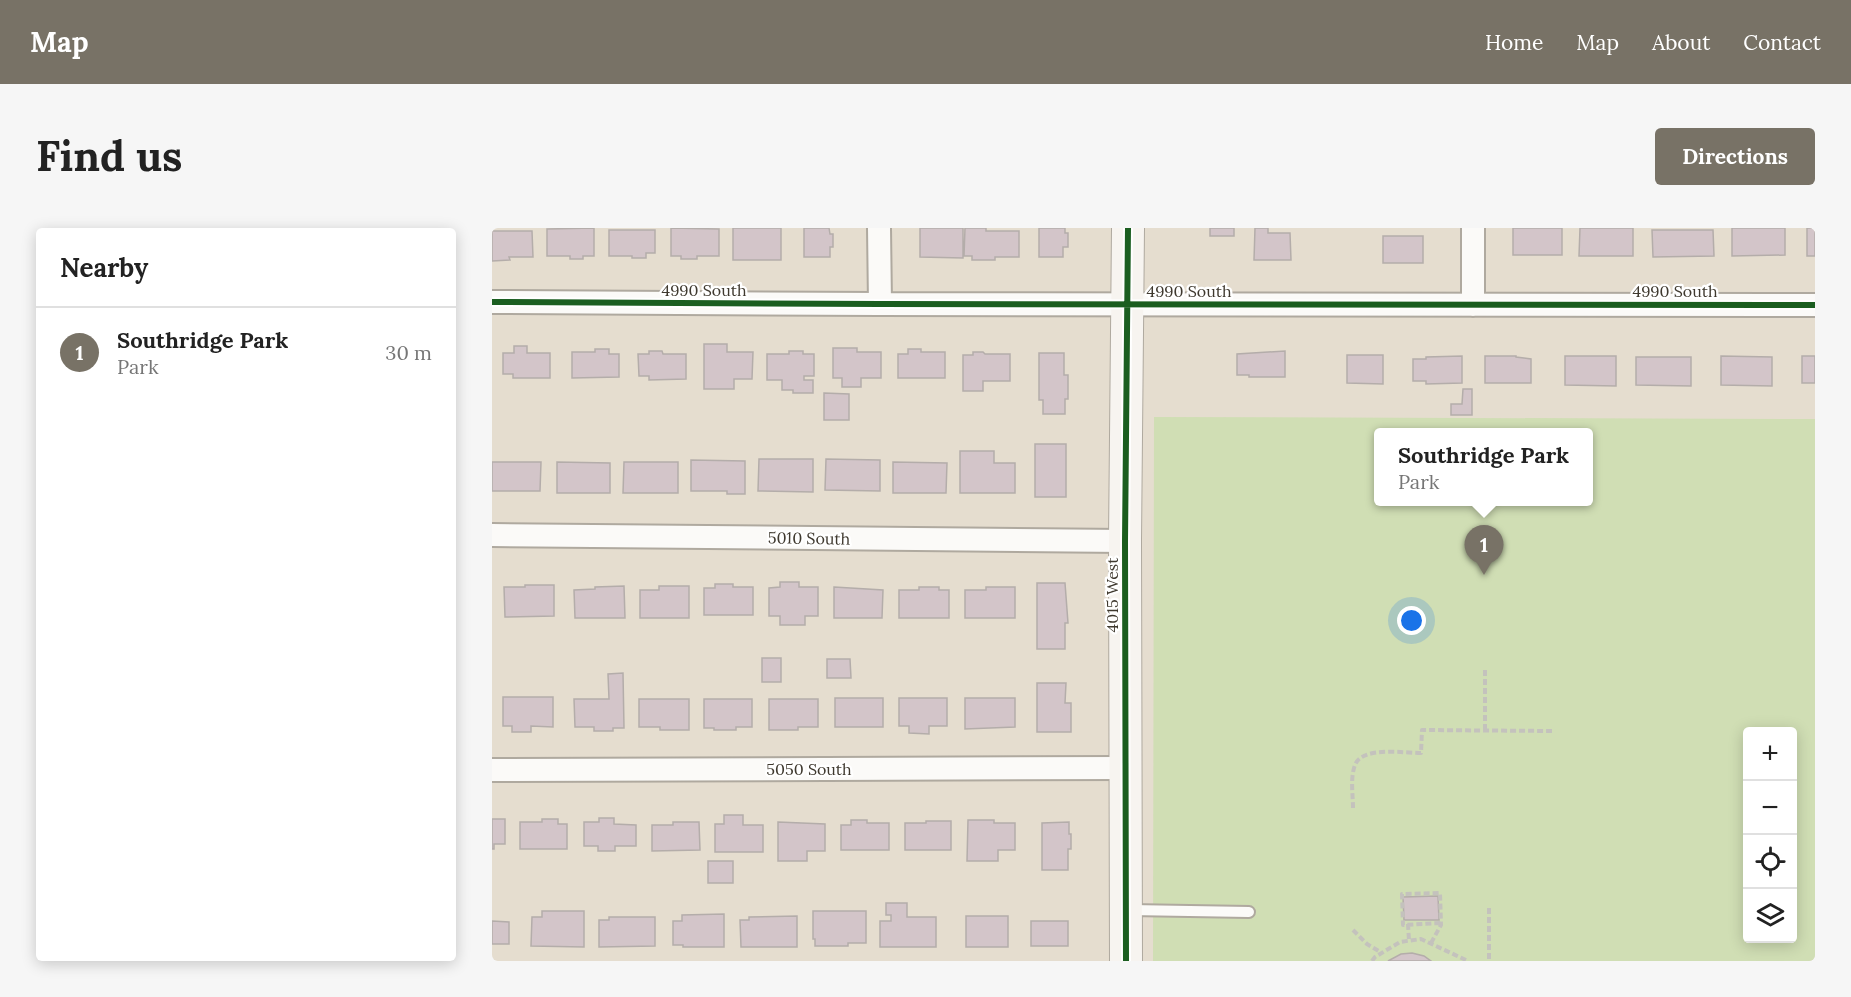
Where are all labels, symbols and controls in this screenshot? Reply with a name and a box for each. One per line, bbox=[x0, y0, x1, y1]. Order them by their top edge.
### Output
text: Map bbox=[30, 24, 89, 60]
text: Home bbox=[1485, 29, 1543, 56]
text: Map bbox=[1576, 29, 1619, 56]
text: About bbox=[1652, 29, 1710, 56]
text: Contact bbox=[1743, 29, 1821, 56]
button: Directions bbox=[1655, 128, 1815, 185]
text: Find us bbox=[36, 129, 182, 183]
text: Nearby bbox=[60, 251, 148, 284]
street label: 4990 South bbox=[661, 280, 747, 300]
street label: 4990 South bbox=[1146, 281, 1232, 301]
street label: 4990 South bbox=[1632, 281, 1718, 301]
text: Southridge Park bbox=[117, 326, 288, 354]
text: 1 bbox=[75, 340, 84, 365]
text: 30 m bbox=[385, 340, 432, 365]
text: Park bbox=[117, 354, 159, 379]
popup bbox=[1374, 428, 1593, 506]
text: Southridge Park bbox=[1398, 441, 1569, 469]
text: Park bbox=[1398, 469, 1440, 494]
pin: 1 bbox=[1464, 526, 1504, 575]
street label: 5010 South bbox=[768, 527, 851, 549]
street label: 4015 West bbox=[1102, 557, 1122, 632]
your location bbox=[1397, 606, 1426, 635]
map controls bbox=[1743, 727, 1797, 943]
button: + bbox=[1743, 727, 1797, 781]
street label: 5050 South bbox=[766, 759, 852, 779]
button: − bbox=[1743, 781, 1797, 835]
button: locate bbox=[1743, 835, 1797, 889]
button: layers bbox=[1743, 889, 1797, 943]

